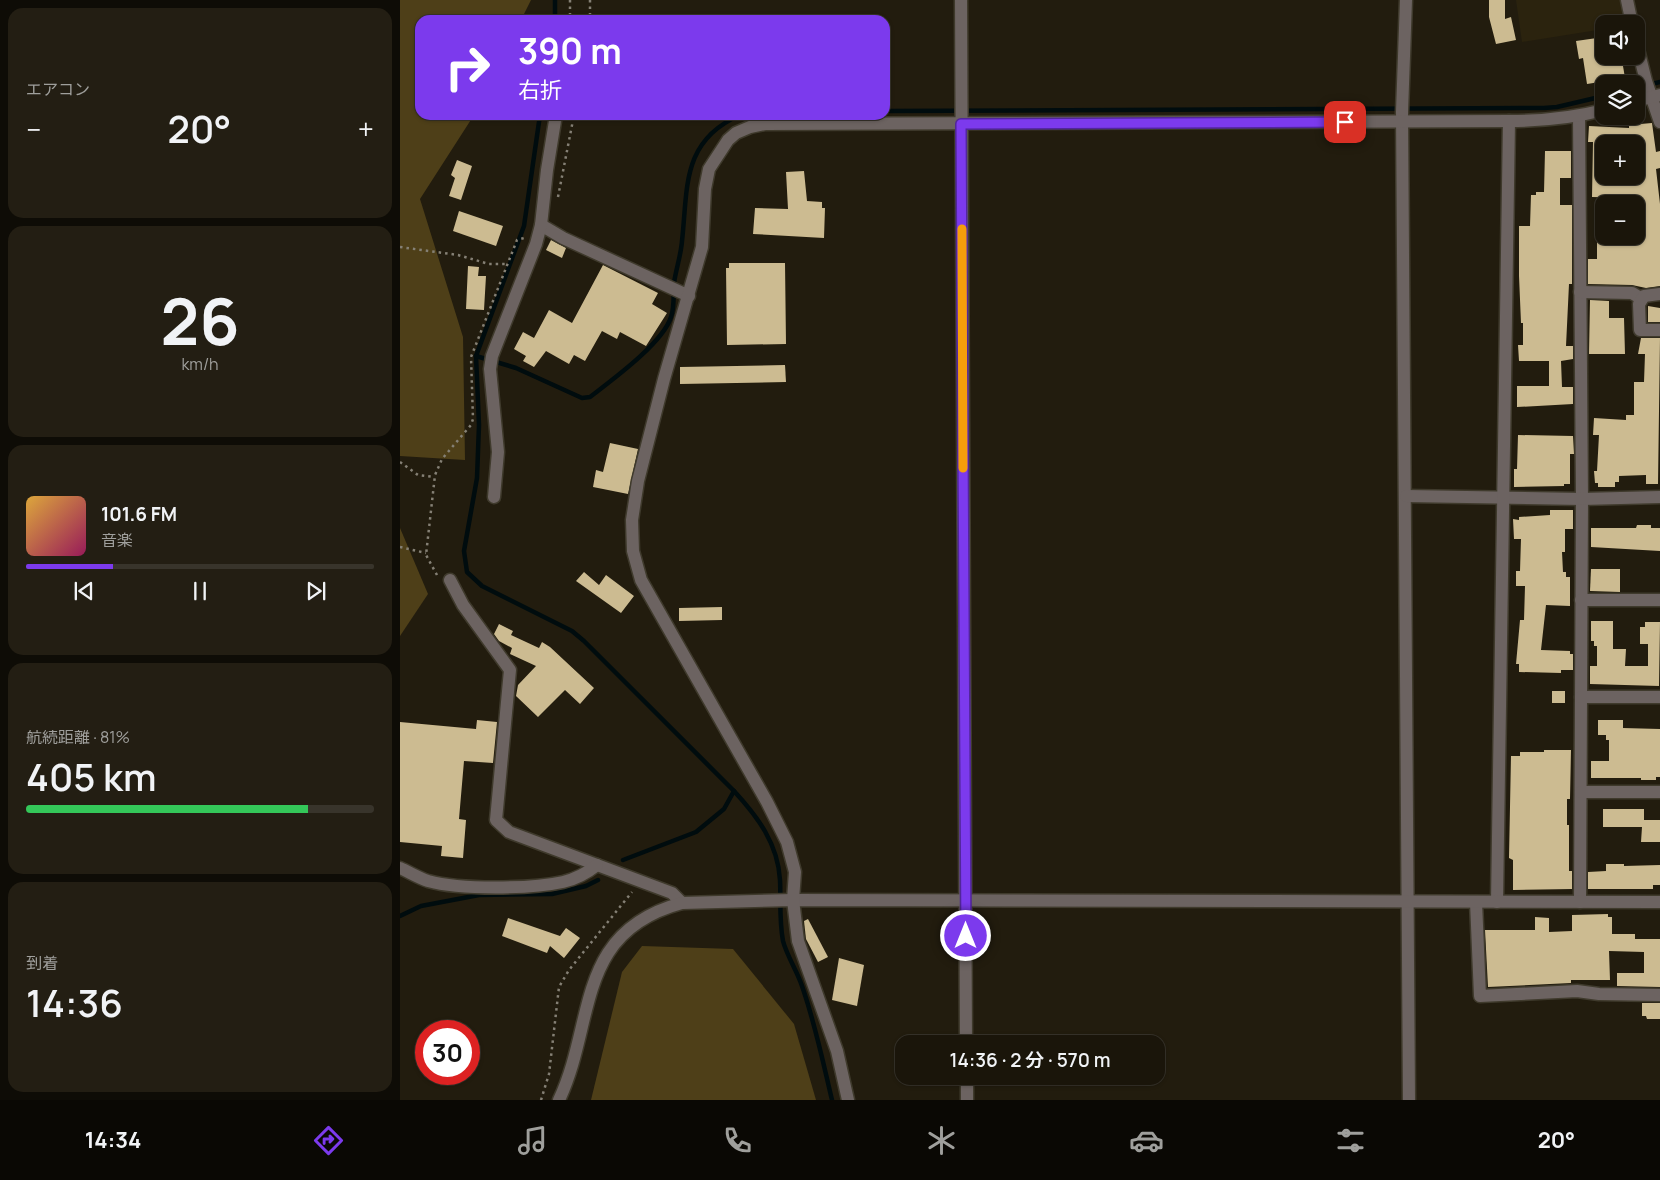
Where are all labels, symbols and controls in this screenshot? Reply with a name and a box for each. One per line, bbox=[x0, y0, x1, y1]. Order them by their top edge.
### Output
map controls bbox=[1595, 15, 1645, 245]
button: sound bbox=[1595, 15, 1645, 65]
text: 390 m bbox=[518, 27, 622, 75]
icon: right bbox=[435, 35, 500, 100]
text: 右折 bbox=[518, 75, 562, 105]
button: layers bbox=[1595, 75, 1645, 125]
text: エアコン bbox=[26, 78, 90, 100]
pin bbox=[1324, 101, 1366, 143]
text: 20° bbox=[168, 102, 231, 154]
icon: arrive bbox=[1331, 108, 1359, 136]
text: − bbox=[26, 110, 41, 148]
text: + bbox=[358, 110, 374, 148]
button: + bbox=[1595, 135, 1645, 185]
button: − bbox=[1595, 195, 1645, 245]
text: 26 bbox=[160, 276, 240, 365]
text: km/h bbox=[181, 353, 219, 375]
text: 101.6 FM bbox=[101, 501, 177, 527]
text: 音楽 bbox=[101, 529, 133, 551]
icon: previous bbox=[70, 577, 98, 605]
icon: pause bbox=[186, 577, 214, 605]
icon: next bbox=[302, 577, 330, 605]
text: 航続距離 · 81% bbox=[26, 726, 130, 748]
text: 405 km bbox=[26, 750, 157, 802]
position arrow bbox=[939, 909, 991, 961]
text: 到着 bbox=[26, 952, 58, 974]
text: 14:36 bbox=[26, 976, 123, 1028]
speed limit sign: 30 bbox=[415, 1020, 480, 1085]
text: 14:36 · 2 分 · 570 m bbox=[950, 1047, 1110, 1073]
icon: directions bbox=[311, 1123, 346, 1158]
icon: music bbox=[515, 1123, 550, 1158]
icon: phone bbox=[720, 1123, 755, 1158]
icon: climate bbox=[924, 1123, 959, 1158]
icon: car bbox=[1129, 1123, 1164, 1158]
icon: filters bbox=[1333, 1123, 1368, 1158]
text: 14:34 bbox=[85, 1125, 141, 1155]
text: 20° bbox=[1538, 1125, 1575, 1155]

